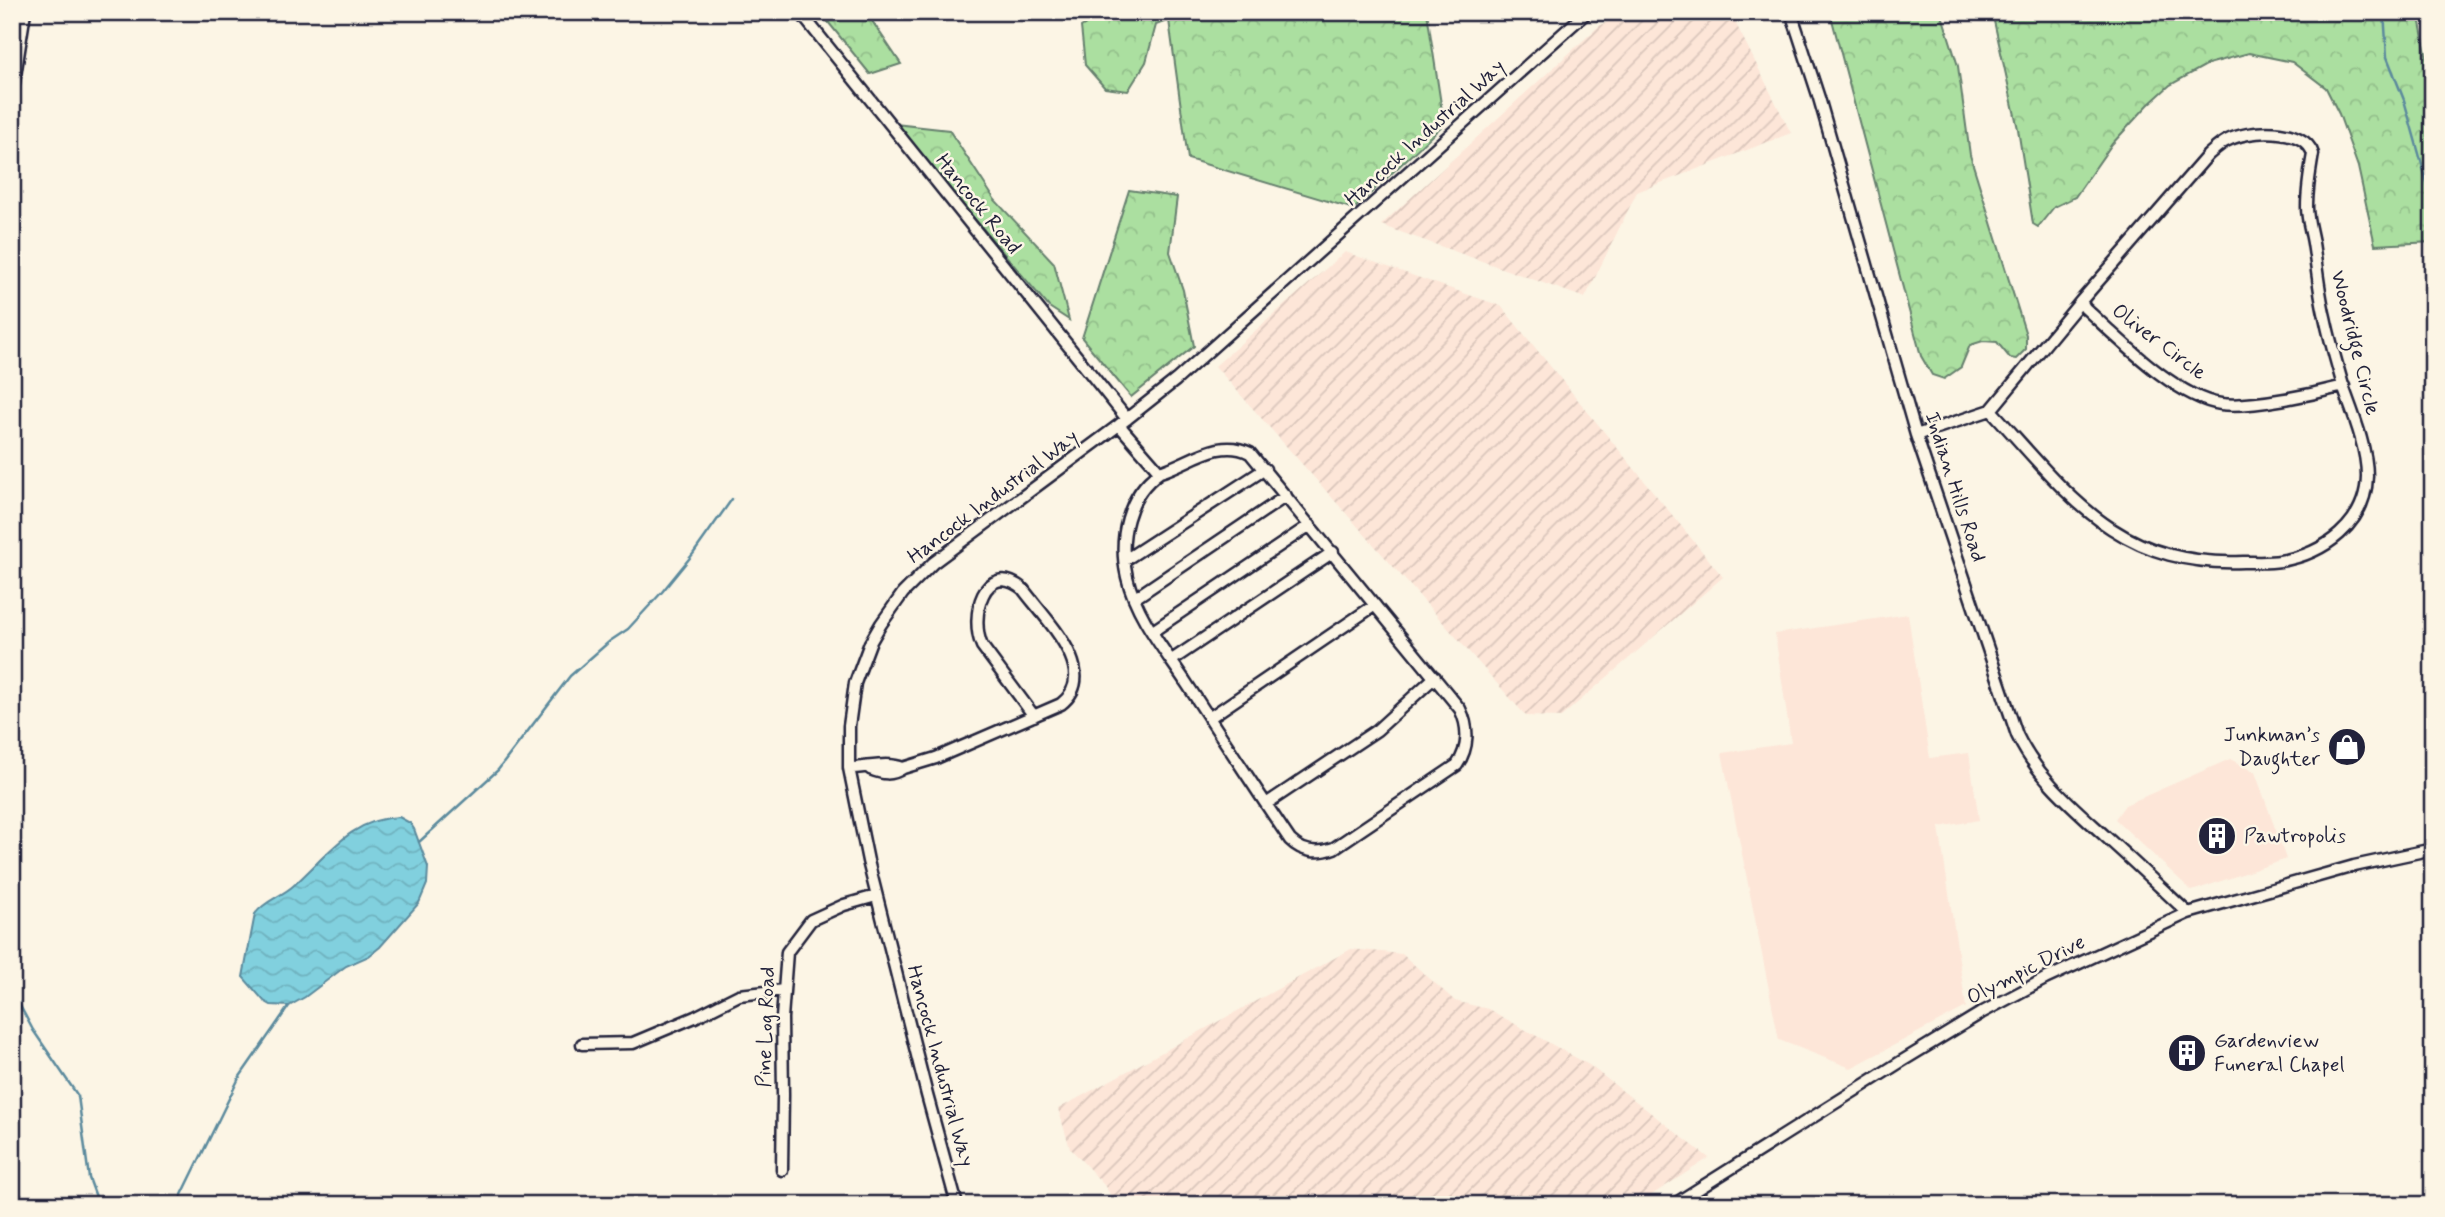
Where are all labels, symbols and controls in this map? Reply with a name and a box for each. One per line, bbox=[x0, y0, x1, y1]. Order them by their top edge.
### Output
street label: Hancock Industrial Way bbox=[1339, 53, 1511, 213]
street label: Hancock Road bbox=[929, 148, 1027, 260]
street label: Woodridge Circle bbox=[2322, 268, 2387, 419]
street label: Oliver Circle bbox=[2106, 297, 2212, 387]
street label: Indian Hills Road bbox=[1918, 408, 1992, 566]
street label: Hancock Industrial Way bbox=[902, 423, 1084, 571]
place label: Junkman’s Daughter bbox=[2224, 721, 2320, 775]
shop icon: Junkman’s Daughter bbox=[2326, 726, 2368, 768]
building icon: Pawtropolis bbox=[2196, 815, 2238, 857]
place label: Pawtropolis bbox=[2244, 822, 2346, 850]
street label: Olympic Drive bbox=[1962, 928, 2090, 1012]
street label: Hancock Industrial Way bbox=[900, 962, 980, 1170]
street label: Pine Log Road bbox=[750, 966, 782, 1088]
place label: Gardenview Funeral Chapel bbox=[2214, 1027, 2345, 1079]
building icon: Gardenview Funeral Chapel bbox=[2166, 1032, 2208, 1074]

